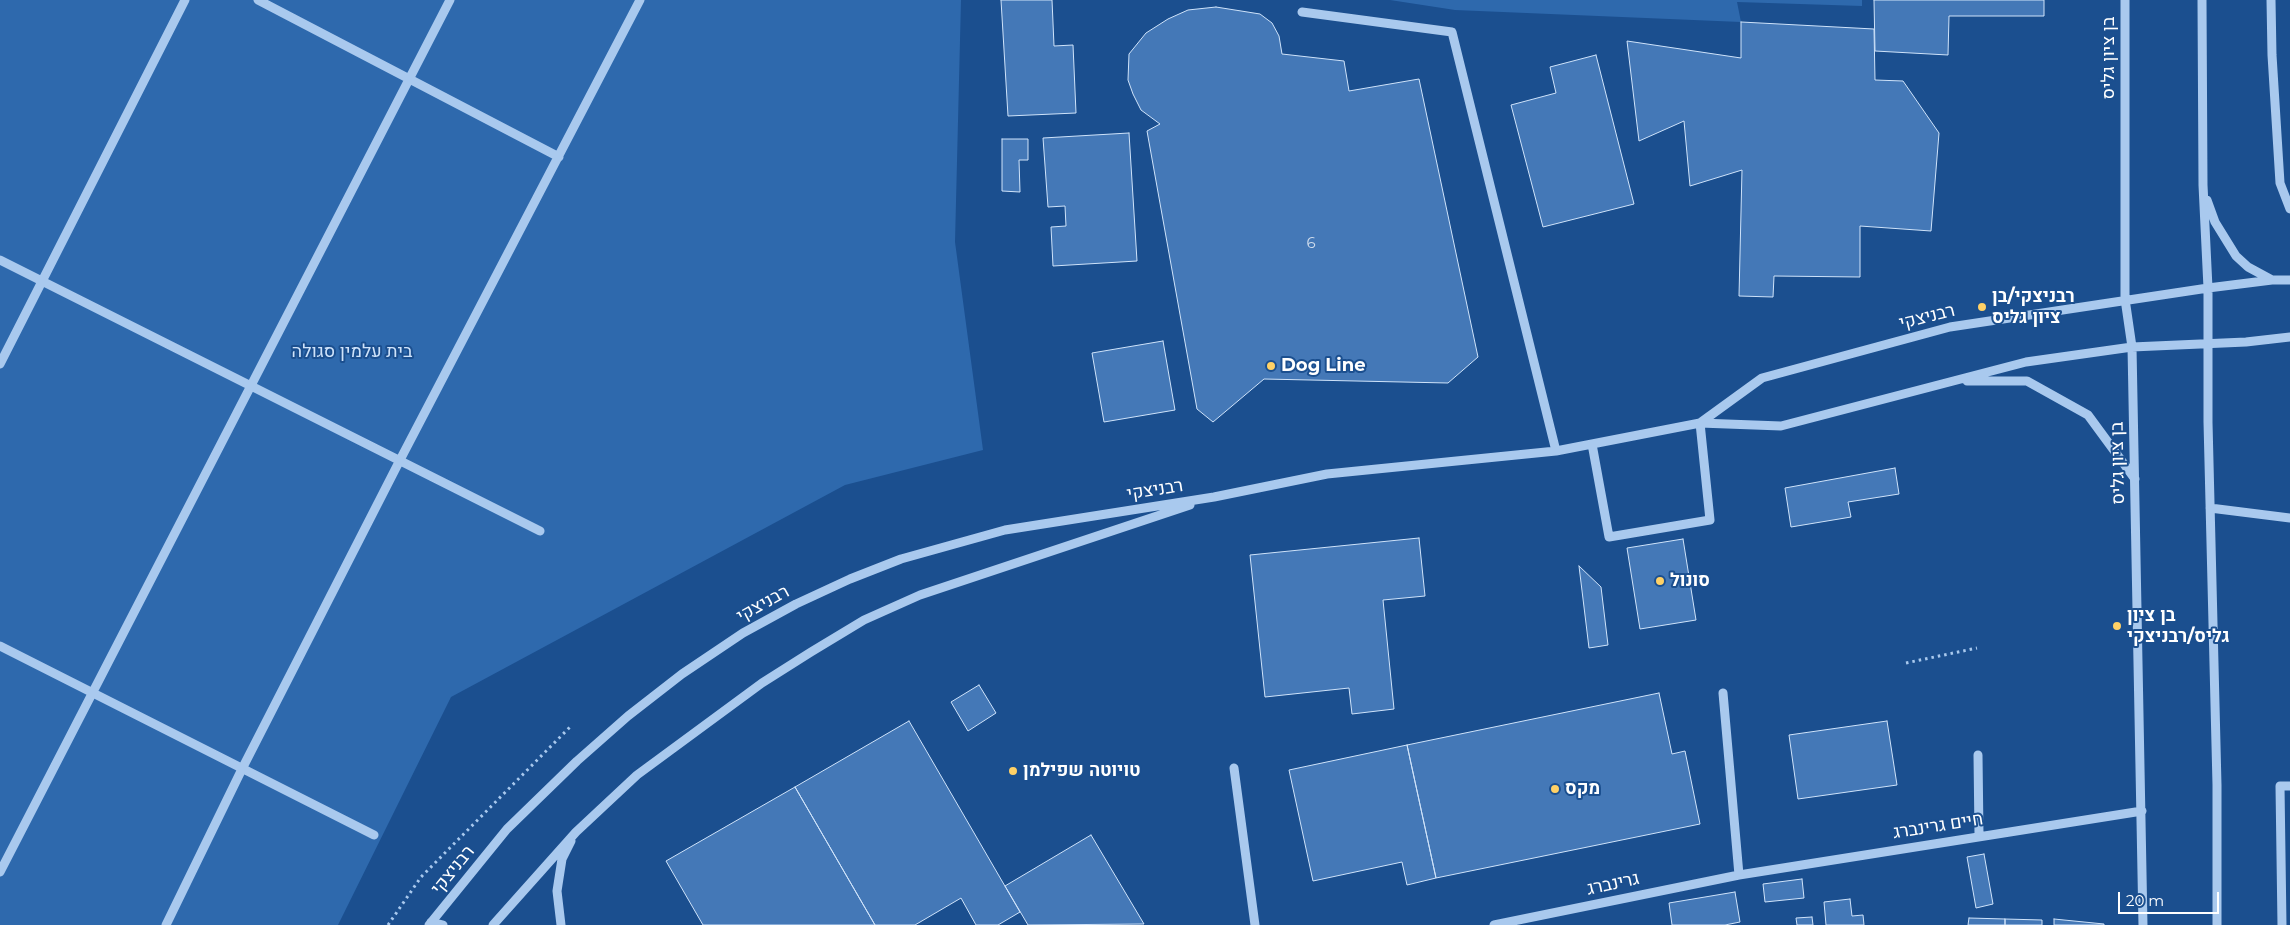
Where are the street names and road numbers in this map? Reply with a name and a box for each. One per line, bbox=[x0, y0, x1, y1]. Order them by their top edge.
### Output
street label: בן ציון גליס bbox=[2098, 17, 2120, 99]
street label: רבניצקי bbox=[1897, 300, 1957, 334]
street label: בן ציון גליס bbox=[2106, 421, 2130, 505]
street label: רבניצקי bbox=[1125, 475, 1185, 505]
street label: רבניצקי bbox=[733, 581, 793, 627]
street label: חיים גרינברג bbox=[1891, 808, 1985, 844]
street label: רבניצקי bbox=[427, 841, 479, 899]
street label: גרינברג bbox=[1585, 868, 1641, 900]

